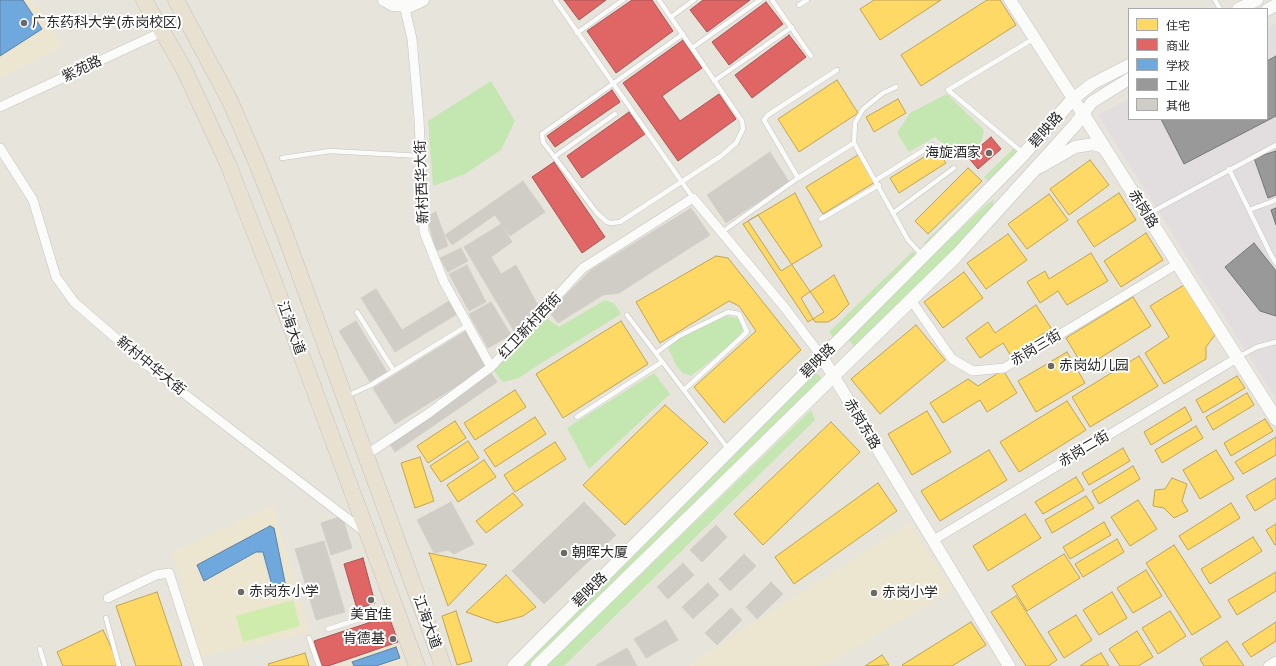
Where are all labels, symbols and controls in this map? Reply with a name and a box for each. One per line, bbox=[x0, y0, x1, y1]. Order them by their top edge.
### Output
legend bbox=[1128, 8, 1268, 120]
place label: 广东药科大学(赤岗校区) bbox=[32, 15, 182, 31]
marker: 广东药科大学(赤岗校区) bbox=[19, 18, 29, 28]
text: 住宅 bbox=[1166, 18, 1190, 33]
text: 商业 bbox=[1166, 38, 1190, 53]
street label: 紫苑路 bbox=[59, 53, 105, 85]
text: 学校 bbox=[1166, 58, 1190, 73]
text: 工业 bbox=[1166, 78, 1190, 93]
text: 其他 bbox=[1166, 98, 1190, 113]
street label: 碧映路 bbox=[1026, 109, 1066, 151]
street label: 新村西华大街 bbox=[412, 140, 432, 224]
place label: 海旋酒家 bbox=[925, 145, 981, 161]
marker: 海旋酒家 bbox=[984, 148, 994, 158]
street label: 赤岗路 bbox=[1125, 187, 1161, 231]
street label: 红卫新村西街 bbox=[495, 290, 565, 362]
street label: 江海大道 bbox=[274, 299, 308, 357]
street label: 赤岗三街 bbox=[1008, 326, 1064, 370]
street label: 新村中华大街 bbox=[113, 333, 189, 399]
street label: 碧映路 bbox=[797, 340, 839, 382]
place label: 赤岗幼儿园 bbox=[1059, 358, 1129, 374]
marker: 赤岗幼儿园 bbox=[1046, 361, 1056, 371]
street label: 赤岗东路 bbox=[840, 396, 884, 452]
street label: 赤岗二街 bbox=[1056, 427, 1112, 471]
place label: 朝晖大厦 bbox=[572, 545, 628, 561]
marker: 朝晖大厦 bbox=[559, 548, 569, 558]
street label: 碧映路 bbox=[569, 569, 611, 611]
place label: 赤岗东小学 bbox=[249, 584, 319, 600]
place label: 赤岗小学 bbox=[882, 585, 938, 601]
marker: 赤岗东小学 bbox=[236, 587, 246, 597]
marker: 赤岗小学 bbox=[869, 588, 879, 598]
street label: 江海大道 bbox=[410, 593, 444, 651]
marker: 美宜佳 bbox=[366, 595, 376, 605]
place label: 美宜佳 bbox=[350, 607, 392, 623]
place label: 肯德基 bbox=[343, 631, 385, 647]
marker: 肯德基 bbox=[388, 634, 398, 644]

